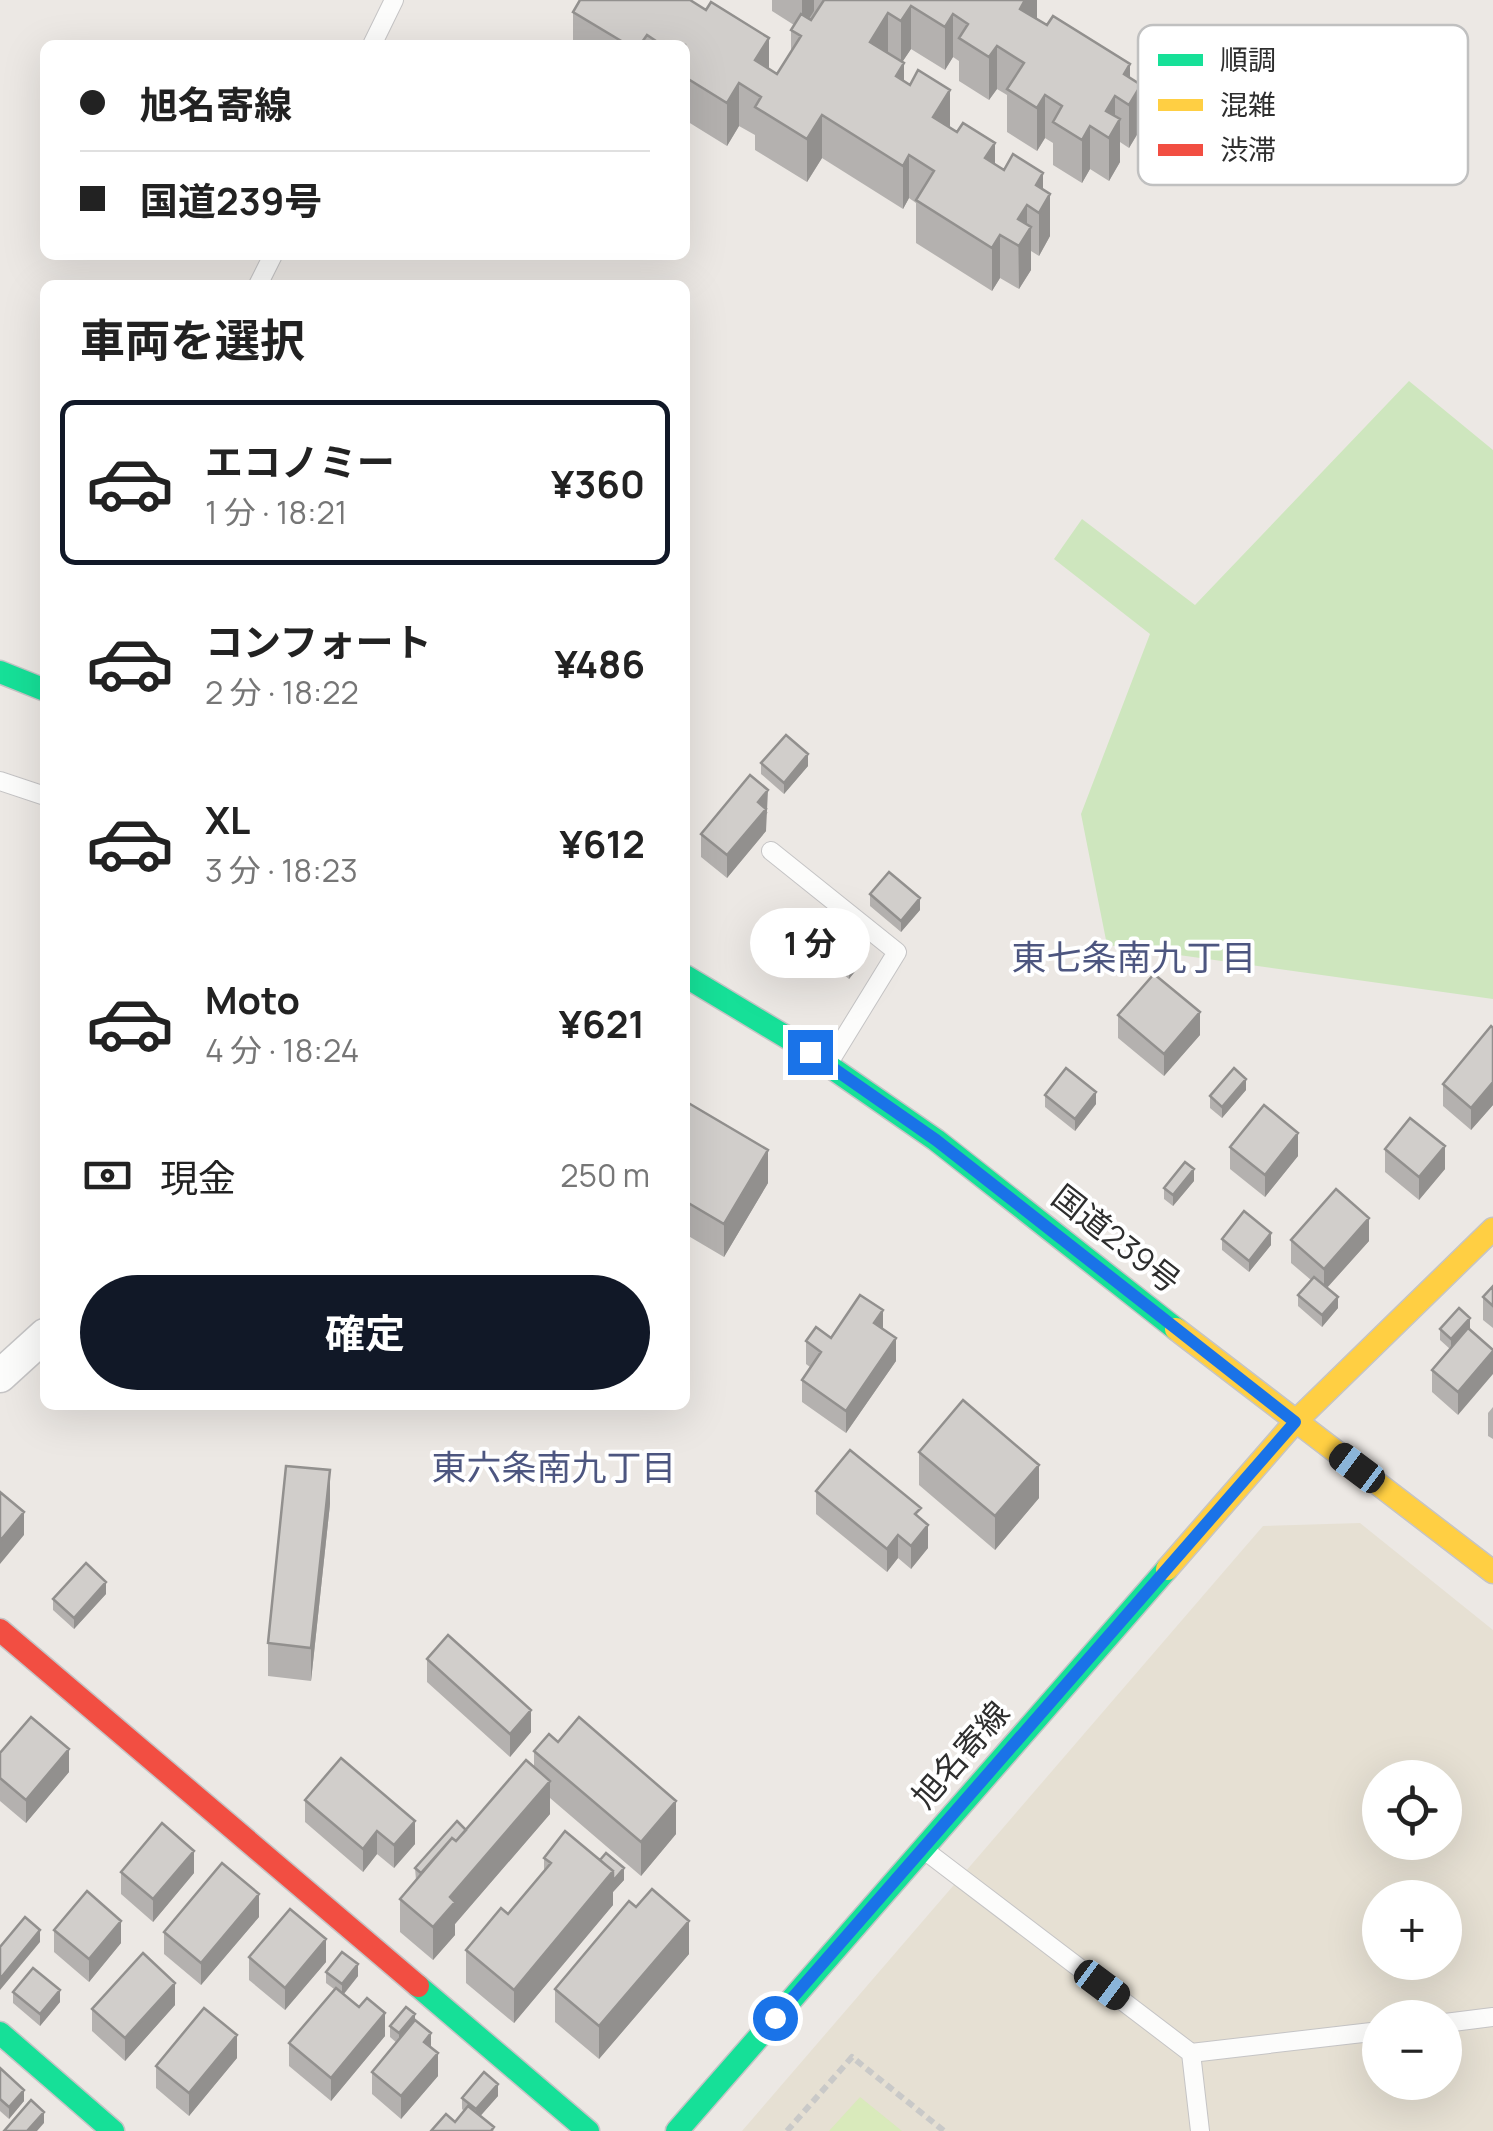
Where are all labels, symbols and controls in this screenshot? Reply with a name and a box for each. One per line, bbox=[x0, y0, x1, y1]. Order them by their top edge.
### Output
legend bbox=[1138, 25, 1468, 185]
text: 順調 bbox=[1220, 40, 1276, 78]
text: 旭名寄線 bbox=[140, 78, 292, 130]
text: 混雑 bbox=[1220, 85, 1276, 123]
text: 渋滞 bbox=[1220, 130, 1276, 168]
text: 国道239号 bbox=[140, 174, 322, 226]
text: 車両を選択 bbox=[80, 309, 305, 371]
text: エコノミー bbox=[205, 435, 395, 487]
icon: car bbox=[85, 438, 175, 528]
text: ¥360 bbox=[551, 457, 645, 509]
text: 1 分 · 18:21 bbox=[205, 490, 347, 534]
text: コンフォート bbox=[205, 615, 432, 667]
icon: car bbox=[85, 618, 175, 708]
text: ¥486 bbox=[554, 637, 645, 689]
text: 2 分 · 18:22 bbox=[205, 670, 359, 714]
text: XL bbox=[205, 793, 250, 845]
icon: car bbox=[85, 798, 175, 888]
text: ¥612 bbox=[559, 817, 645, 869]
text: 3 分 · 18:23 bbox=[205, 848, 358, 892]
callout: 1 分 bbox=[750, 907, 870, 977]
text: 1 分 bbox=[784, 921, 836, 965]
district label: 東七条南九丁目 bbox=[1011, 933, 1257, 981]
text: Moto bbox=[205, 973, 300, 1025]
icon: car bbox=[85, 978, 175, 1068]
text: ¥621 bbox=[559, 997, 645, 1049]
text: 4 分 · 18:24 bbox=[205, 1028, 359, 1072]
route end bbox=[788, 1030, 833, 1075]
icon: cash bbox=[80, 1148, 135, 1203]
text: 現金 bbox=[160, 1151, 236, 1203]
text: 250 m bbox=[560, 1153, 650, 1197]
street label: 国道239号 bbox=[1043, 1174, 1190, 1302]
button: 確定 bbox=[80, 1275, 650, 1390]
car bbox=[1324, 1438, 1390, 1498]
district label: 東六条南九丁目 bbox=[431, 1443, 677, 1491]
street label: 旭名寄線 bbox=[902, 1692, 1019, 1817]
map controls bbox=[1362, 1760, 1462, 2100]
button: locate bbox=[1362, 1760, 1462, 1860]
button: + bbox=[1362, 1880, 1462, 1980]
car bbox=[1069, 1955, 1135, 2015]
route start bbox=[753, 1996, 798, 2041]
button: − bbox=[1362, 2000, 1462, 2100]

